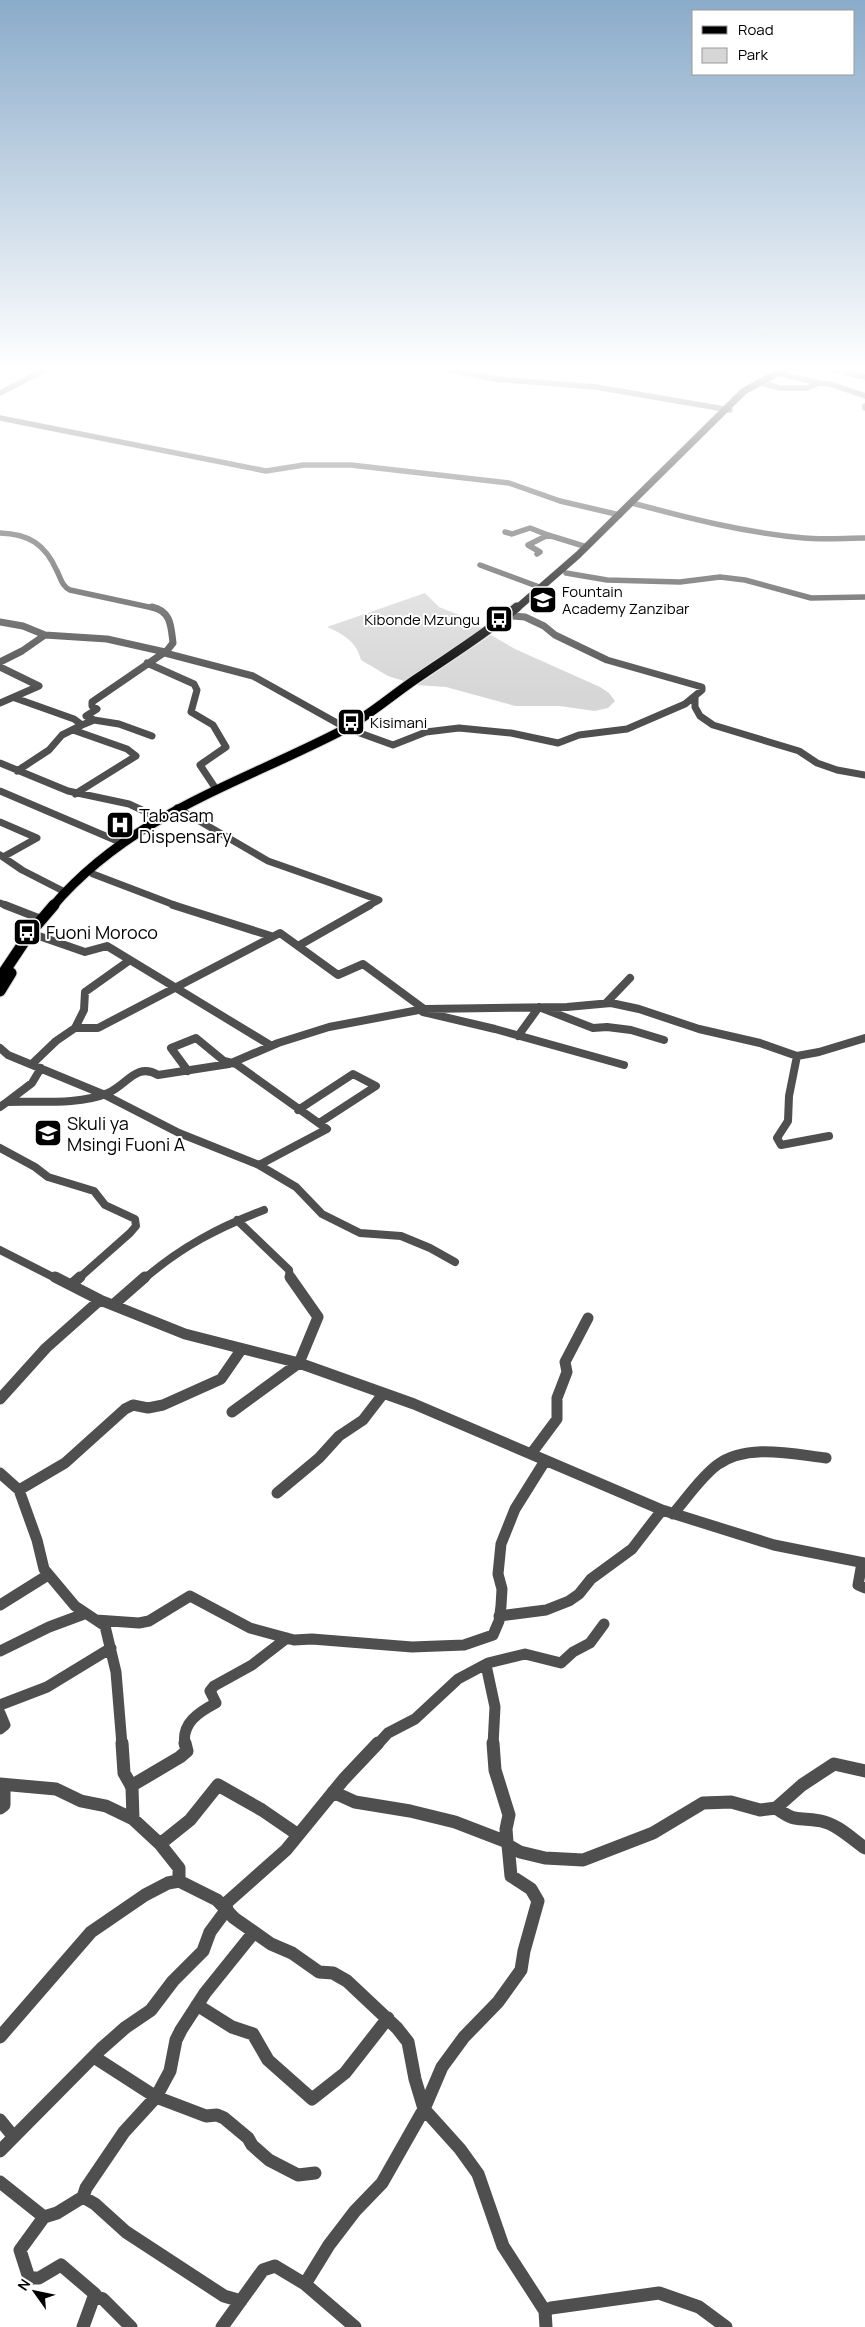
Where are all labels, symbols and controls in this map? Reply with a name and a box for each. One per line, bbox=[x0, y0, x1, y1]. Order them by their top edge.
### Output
legend bbox=[692, 10, 855, 75]
text: Road bbox=[738, 19, 774, 40]
text: Park bbox=[738, 44, 768, 65]
place label: Fountain Academy Zanzibar bbox=[562, 581, 690, 619]
school or university icon: Fountain Academy Zanzibar bbox=[528, 585, 558, 615]
bus stop icon: Kibonde Mzungu bbox=[484, 604, 514, 634]
place label: Kibonde Mzungu bbox=[364, 609, 480, 630]
bus stop icon: Kisimani bbox=[336, 707, 366, 737]
place label: Kisimani bbox=[370, 712, 427, 733]
place label: Tabasam Dispensary bbox=[139, 803, 232, 848]
hospital icon: Tabasam Dispensary bbox=[105, 810, 135, 840]
bus stop icon: Fuoni Moroco bbox=[12, 917, 42, 947]
place label: Fuoni Moroco bbox=[46, 920, 158, 944]
place label: Skuli ya Msingi Fuoni A bbox=[67, 1111, 186, 1156]
school or university icon: Skuli ya Msingi Fuoni A bbox=[33, 1118, 63, 1148]
north arrow bbox=[10, 2267, 60, 2317]
text: N bbox=[13, 2275, 34, 2294]

